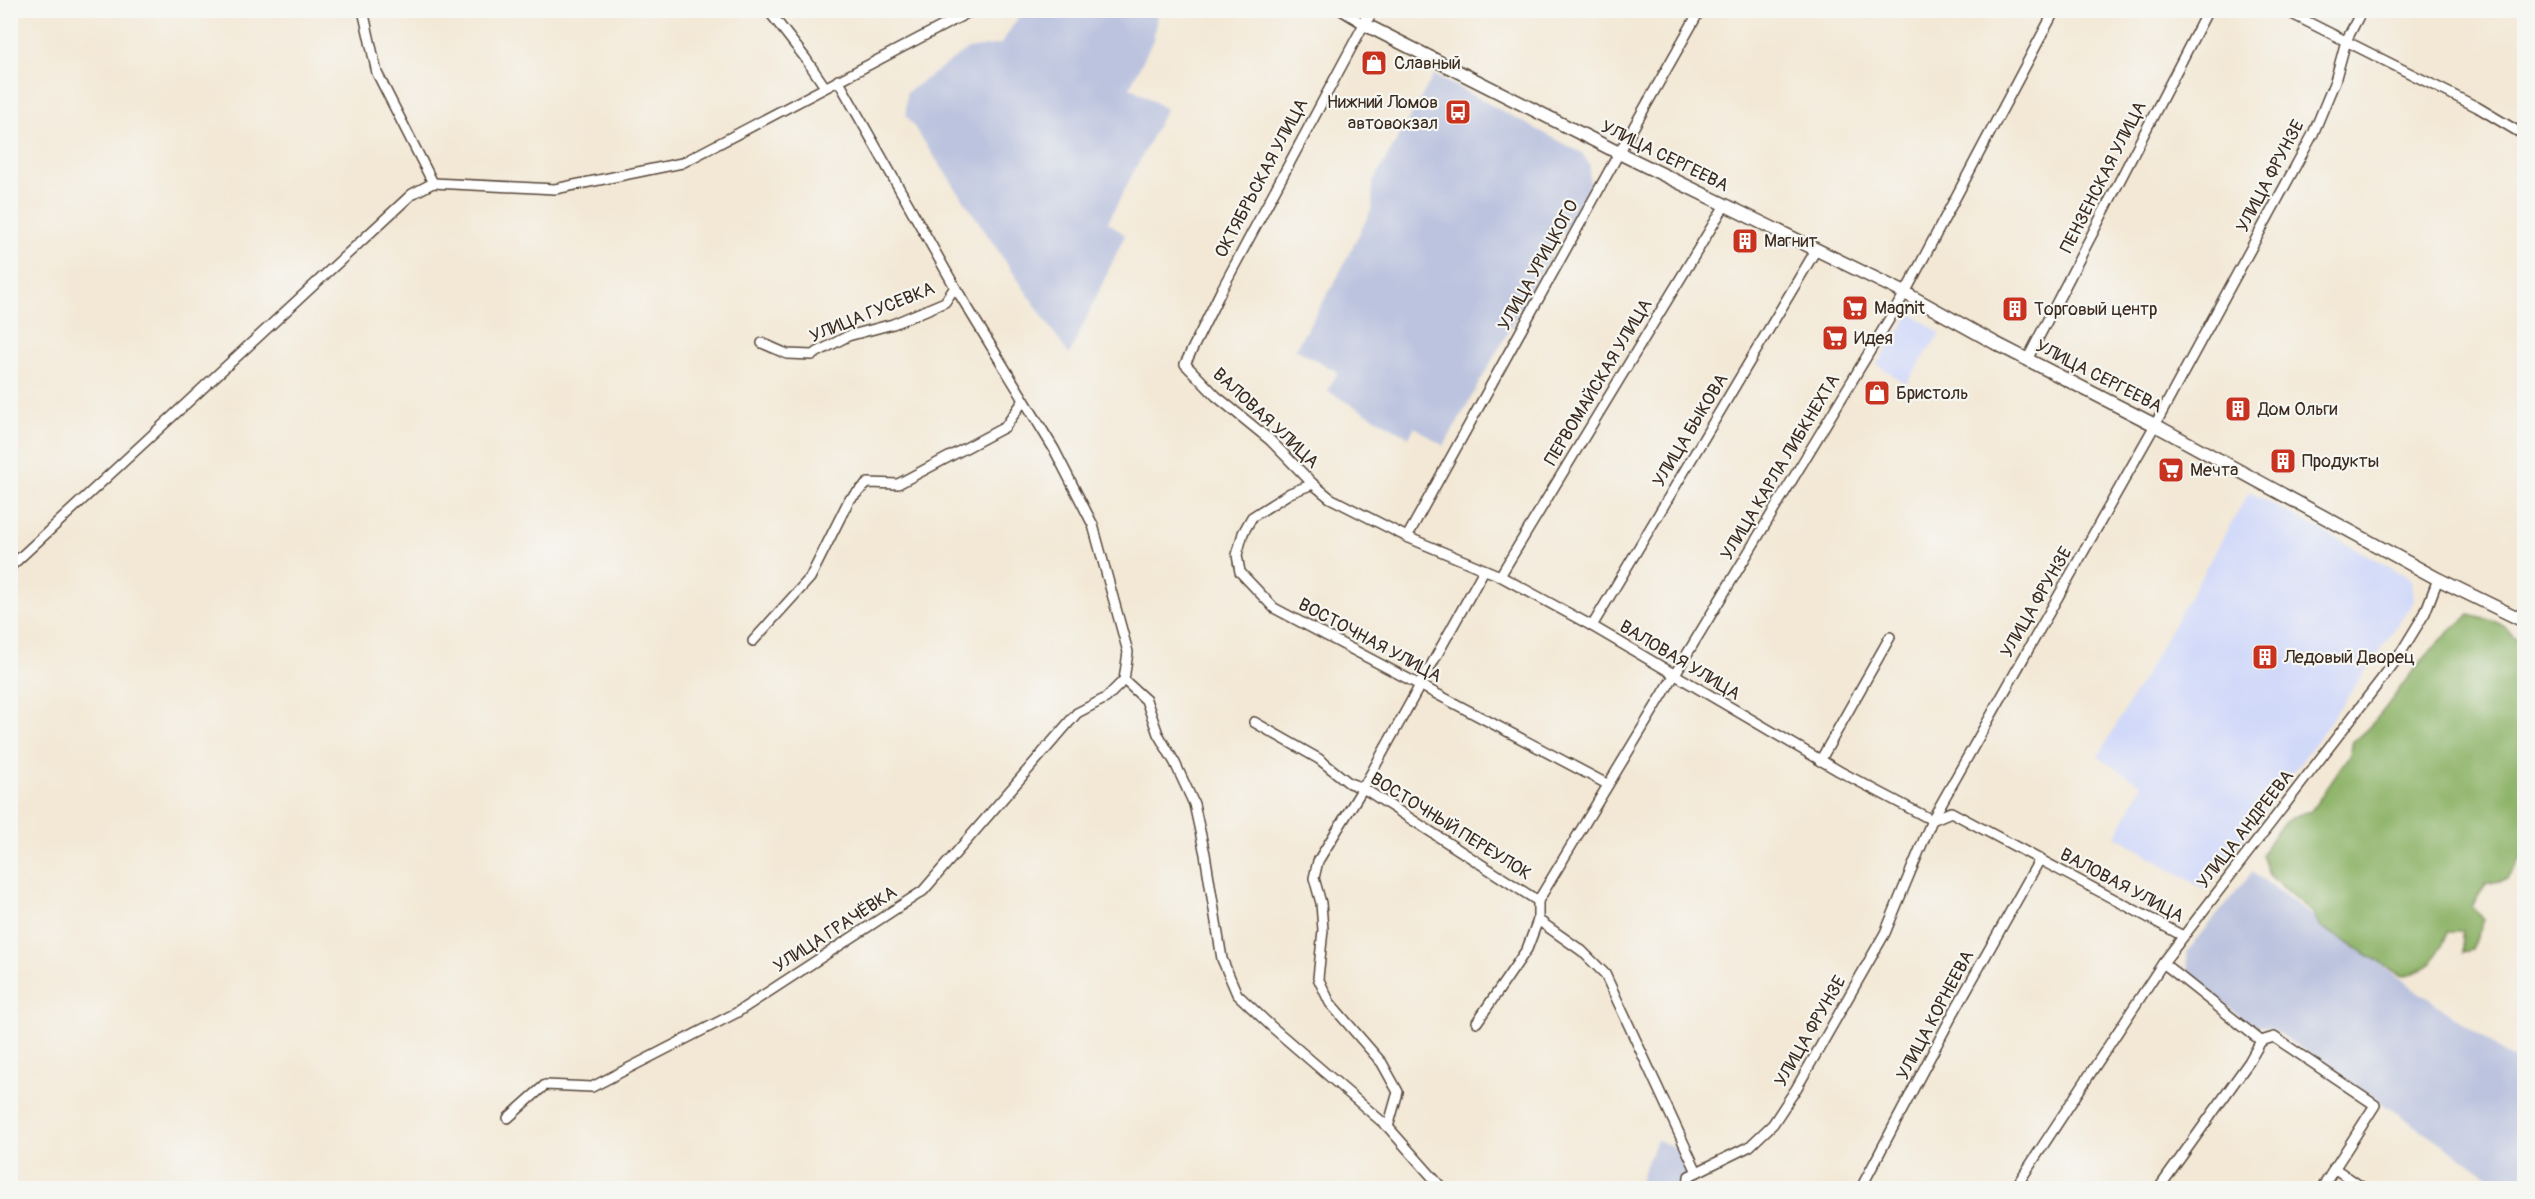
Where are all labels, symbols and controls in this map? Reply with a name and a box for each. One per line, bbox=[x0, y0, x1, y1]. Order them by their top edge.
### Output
shop icon: Славный bbox=[1359, 48, 1389, 78]
place label: Славный bbox=[1394, 52, 1461, 75]
place label: Нижний Ломов автовокзал bbox=[1327, 91, 1438, 135]
street label: ОКТЯБРЬСКАЯ УЛИЦА bbox=[1210, 94, 1313, 262]
bus stop icon: Нижний Ломов автовокзал bbox=[1443, 97, 1473, 127]
street label: ПЕНЗЕНСКАЯ УЛИЦА bbox=[2055, 97, 2152, 257]
street label: УЛИЦА СЕРГЕЕВА bbox=[1597, 116, 1733, 197]
street label: УЛИЦА ФРУНЗЕ bbox=[2231, 116, 2310, 236]
street label: УЛИЦА УРИЦКОГО bbox=[1493, 196, 1584, 335]
building icon: Магнит bbox=[1730, 226, 1760, 256]
place label: Магнит bbox=[1764, 230, 1817, 253]
street label: УЛИЦА ГУСЕВКА bbox=[806, 277, 938, 348]
supermarket icon: Magnit bbox=[1840, 293, 1870, 323]
street label: ПЕРВОМАЙСКАЯ УЛИЦА bbox=[1540, 294, 1658, 470]
building icon: Торговый центр bbox=[2000, 294, 2030, 324]
place label: Magnit bbox=[1874, 297, 1926, 320]
place label: Торговый центр bbox=[2034, 298, 2158, 321]
supermarket icon: Идея bbox=[1820, 323, 1850, 353]
place label: Идея bbox=[1854, 327, 1893, 350]
street label: УЛИЦА СЕРГЕЕВА bbox=[2031, 335, 2166, 418]
street label: ВАЛОВАЯ УЛИЦА bbox=[1208, 363, 1324, 474]
street label: УЛИЦА БЫКОВА bbox=[1648, 369, 1733, 491]
street label: УЛИЦА КАРЛА ЛИБКНЕХТА bbox=[1716, 370, 1845, 564]
shop icon: Бристоль bbox=[1862, 378, 1892, 408]
place label: Бристоль bbox=[1896, 382, 1969, 405]
building icon: Дом Ольги bbox=[2223, 394, 2253, 424]
place label: Дом Ольги bbox=[2257, 398, 2338, 421]
building icon: Продукты bbox=[2268, 446, 2298, 476]
place label: Продукты bbox=[2302, 450, 2379, 473]
supermarket icon: Мечта bbox=[2156, 455, 2186, 485]
place label: Мечта bbox=[2190, 459, 2238, 482]
street label: УЛИЦА ФРУНЗЕ bbox=[1995, 543, 2077, 662]
street label: ВОСТОЧНАЯ УЛИЦА bbox=[1294, 593, 1446, 688]
street label: ВАЛОВАЯ УЛИЦА bbox=[1615, 615, 1745, 706]
building icon: Ледовый Дворец bbox=[2250, 642, 2280, 672]
place label: Ледовый Дворец bbox=[2283, 646, 2415, 669]
street label: УЛИЦА АНДРЕЕВА bbox=[2192, 765, 2299, 893]
street label: ВОСТОЧНЫЙ ПЕРЕУЛОК bbox=[1366, 767, 1536, 885]
street label: ВАЛОВАЯ УЛИЦА bbox=[2056, 843, 2188, 928]
street label: УЛИЦА ГРАЧЁВКА bbox=[769, 881, 902, 978]
street label: УЛИЦА КОРНЕЕВА bbox=[1892, 946, 1979, 1084]
street label: УЛИЦА ФРУНЗЕ bbox=[1769, 972, 1851, 1091]

